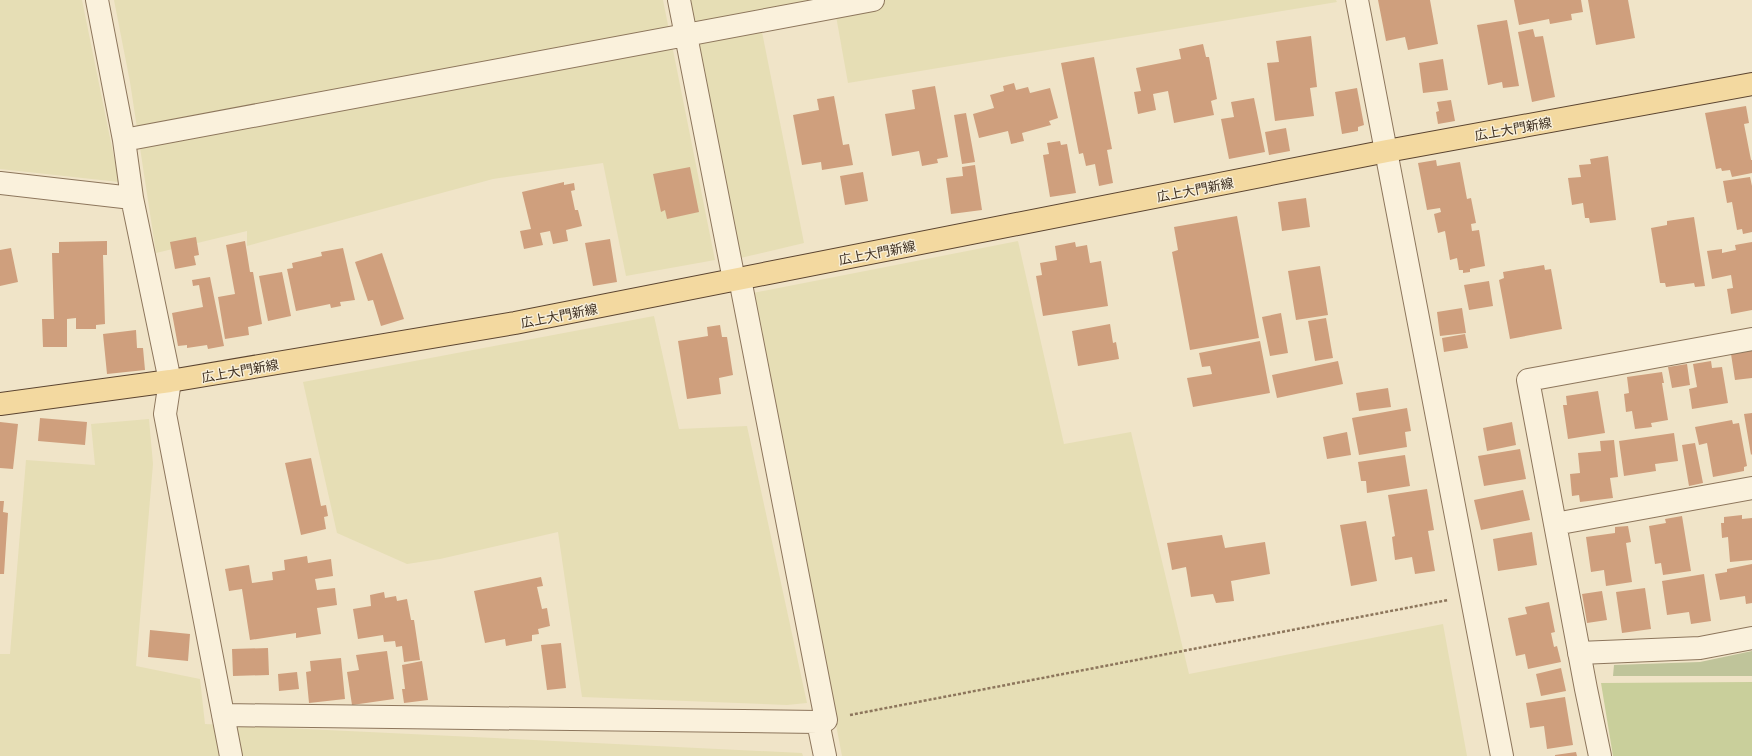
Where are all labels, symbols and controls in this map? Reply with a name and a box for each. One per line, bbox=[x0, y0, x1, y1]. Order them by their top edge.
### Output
street label: 広上大門新線 bbox=[1473, 112, 1553, 144]
street label: 広上大門新線 bbox=[1155, 172, 1235, 206]
street label: 広上大門新線 bbox=[837, 235, 917, 269]
street label: 広上大門新線 bbox=[519, 298, 599, 332]
street label: 広上大門新線 bbox=[200, 354, 280, 386]

